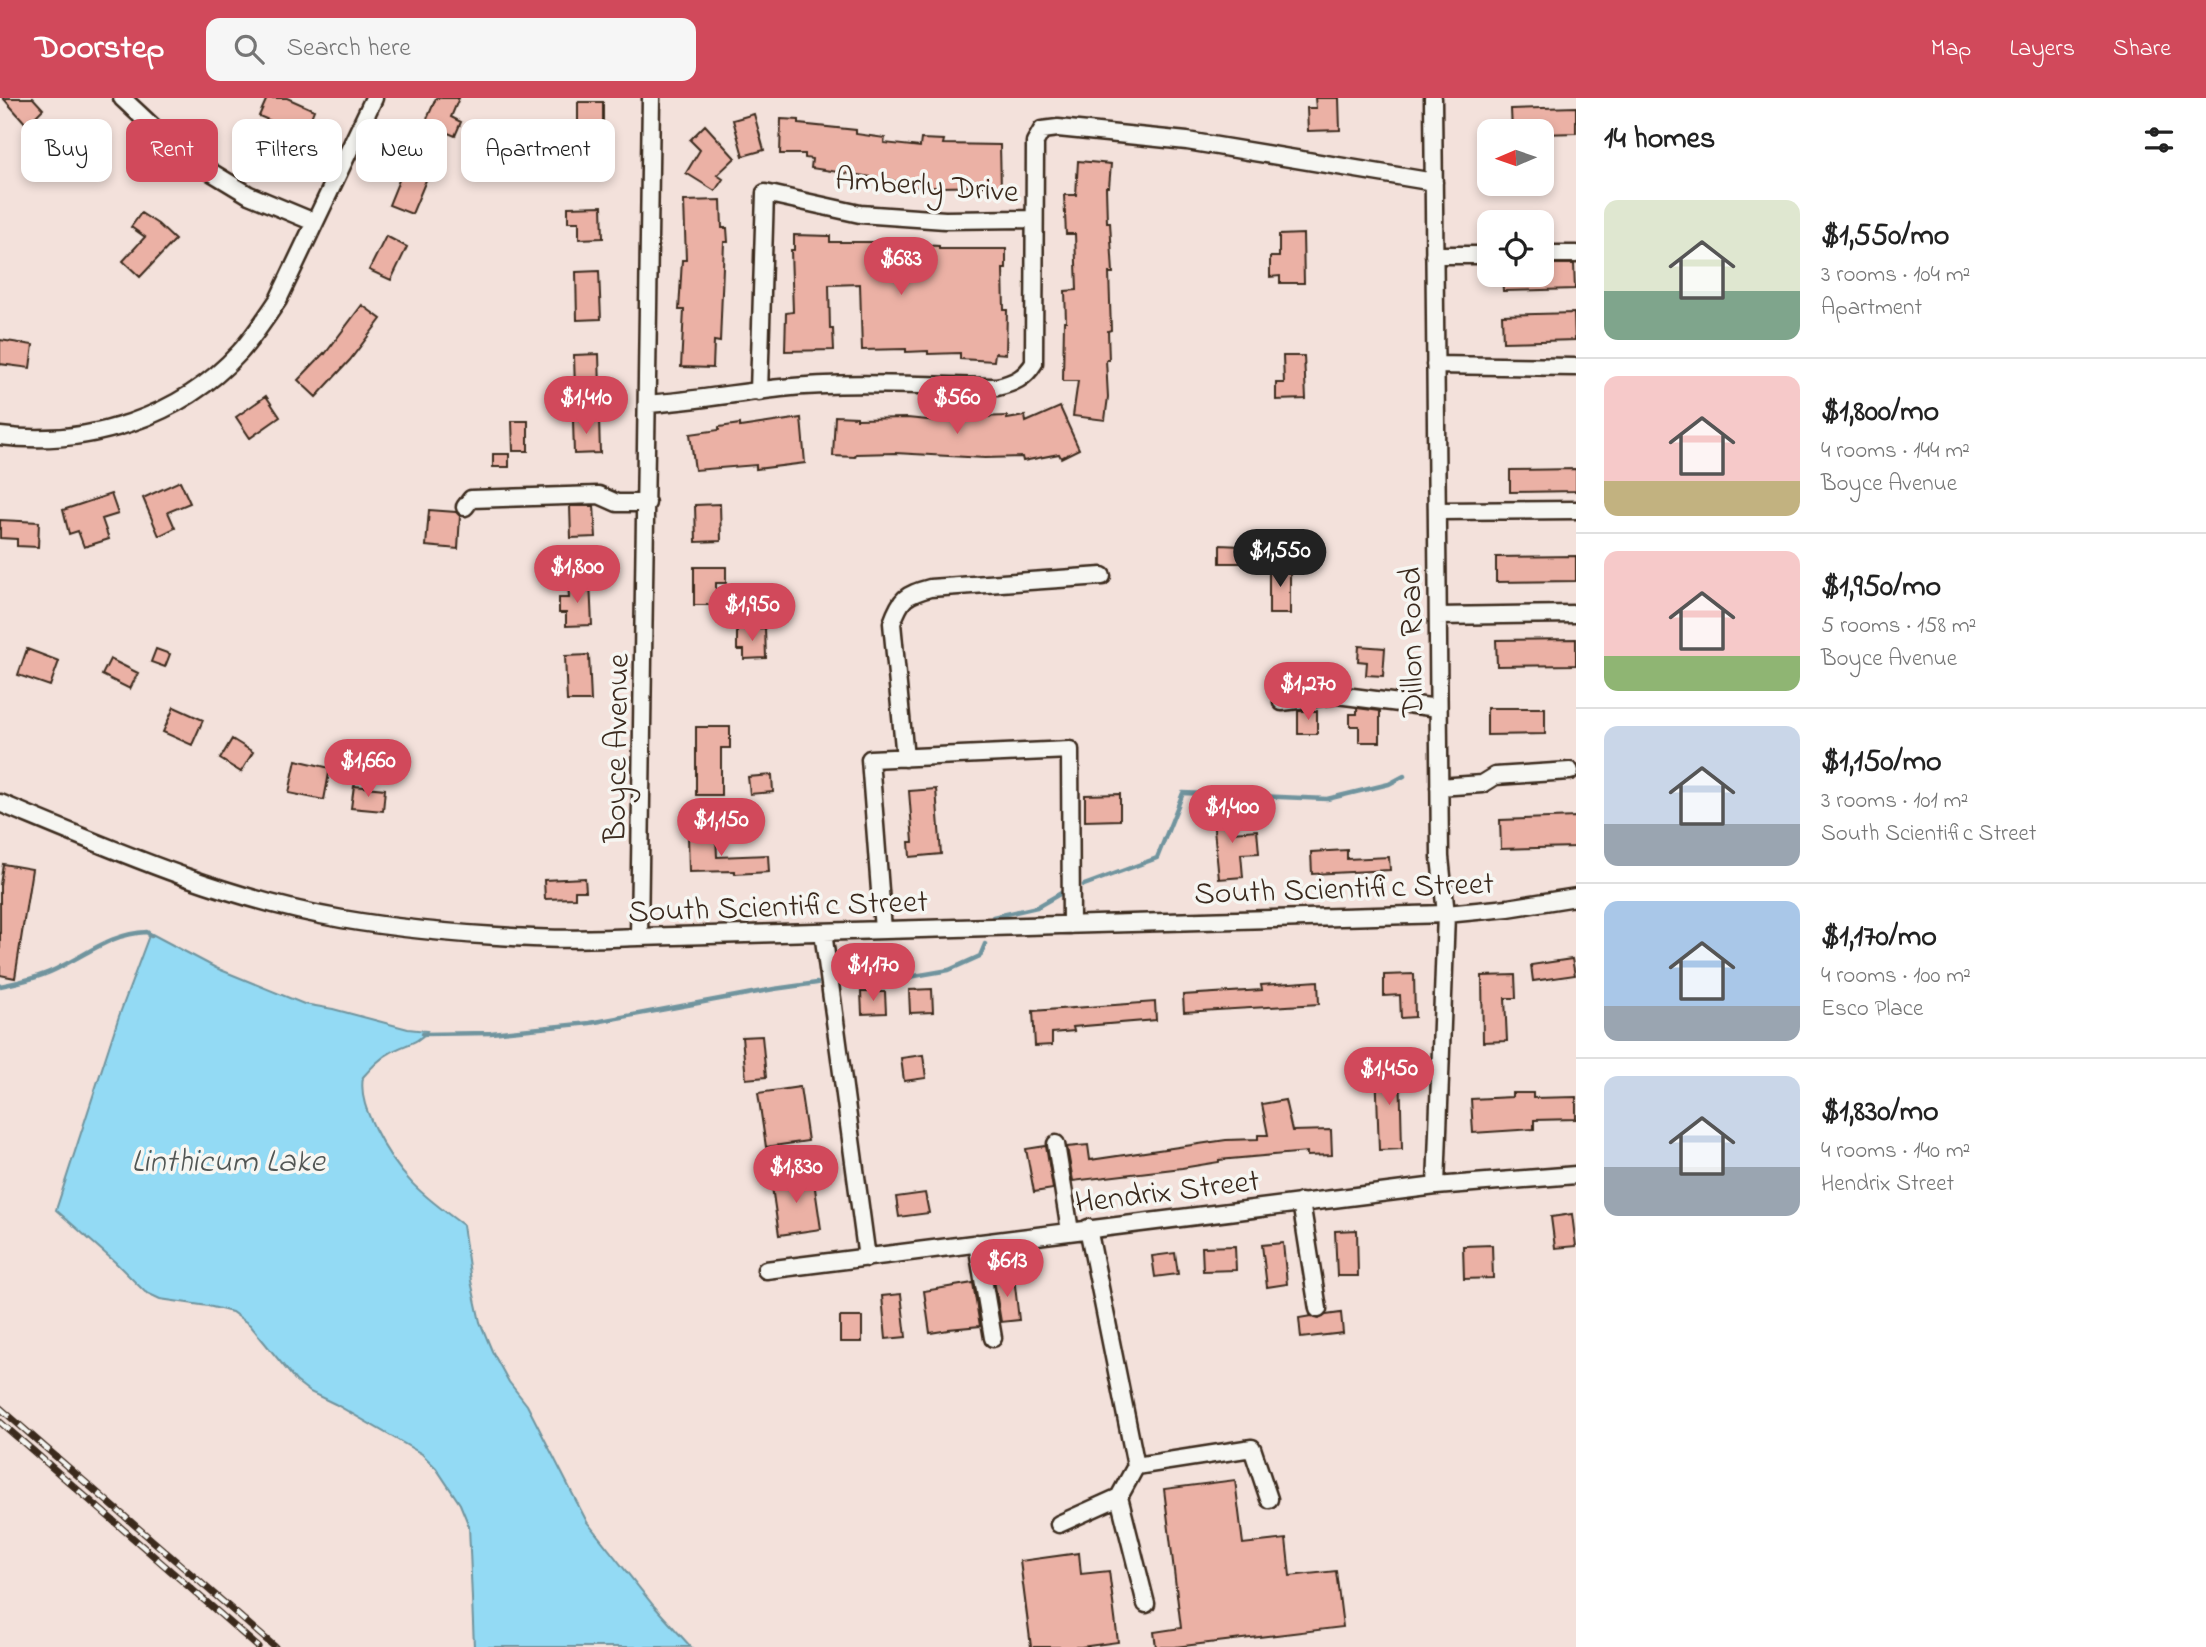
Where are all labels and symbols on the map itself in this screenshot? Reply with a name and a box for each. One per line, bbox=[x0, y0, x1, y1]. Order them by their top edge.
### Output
north arrow bbox=[1477, 119, 1554, 196]
street label: Amberly Drive bbox=[833, 158, 1021, 217]
pin: $683 bbox=[860, 238, 942, 297]
pin: $1,410 bbox=[529, 376, 643, 436]
pin: $560 bbox=[916, 376, 998, 436]
pin: $1,550 bbox=[1223, 530, 1337, 589]
pin: $1,800 bbox=[520, 546, 634, 605]
street label: Dillon Road bbox=[1389, 567, 1438, 718]
pin: $1,950 bbox=[695, 584, 809, 643]
street label: Boyce Avenue bbox=[593, 652, 644, 844]
pin: $1,270 bbox=[1251, 662, 1365, 722]
pin: $1,660 bbox=[311, 740, 425, 799]
pin: $1,400 bbox=[1175, 786, 1289, 845]
pin: $1,150 bbox=[664, 798, 778, 858]
street label: South Scientific Street bbox=[1193, 862, 1495, 919]
street label: South Scientific Street bbox=[627, 880, 929, 937]
pin: $1,170 bbox=[816, 944, 930, 1003]
pin: $1,450 bbox=[1332, 1048, 1446, 1107]
water label: Linthicum Lake bbox=[131, 1139, 326, 1187]
pin: $1,830 bbox=[739, 1146, 853, 1205]
street label: Hendrix Street bbox=[1073, 1159, 1263, 1228]
pin: $613 bbox=[966, 1240, 1048, 1299]

